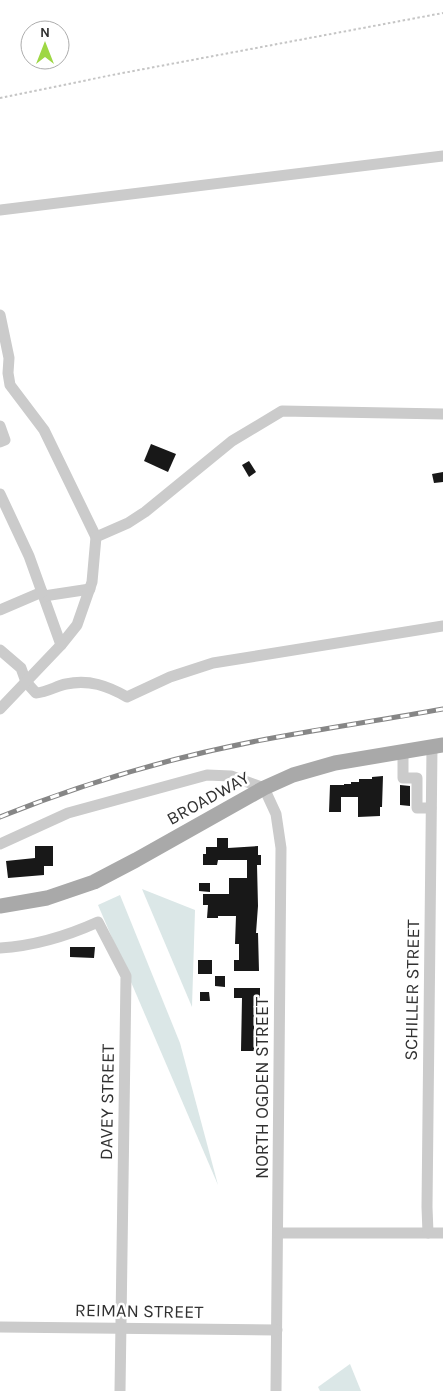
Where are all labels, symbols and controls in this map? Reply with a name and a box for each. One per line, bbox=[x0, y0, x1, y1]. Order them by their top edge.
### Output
north arrow bbox=[20, 20, 70, 70]
text: N bbox=[40, 24, 50, 41]
street label: BROADWAY bbox=[163, 766, 253, 830]
street label: SCHILLER STREET bbox=[400, 919, 424, 1061]
street label: NORTH OGDEN STREET bbox=[251, 997, 273, 1179]
street label: DAVEY STREET bbox=[95, 1044, 119, 1160]
street label: REIMAN STREET bbox=[75, 1299, 203, 1323]

